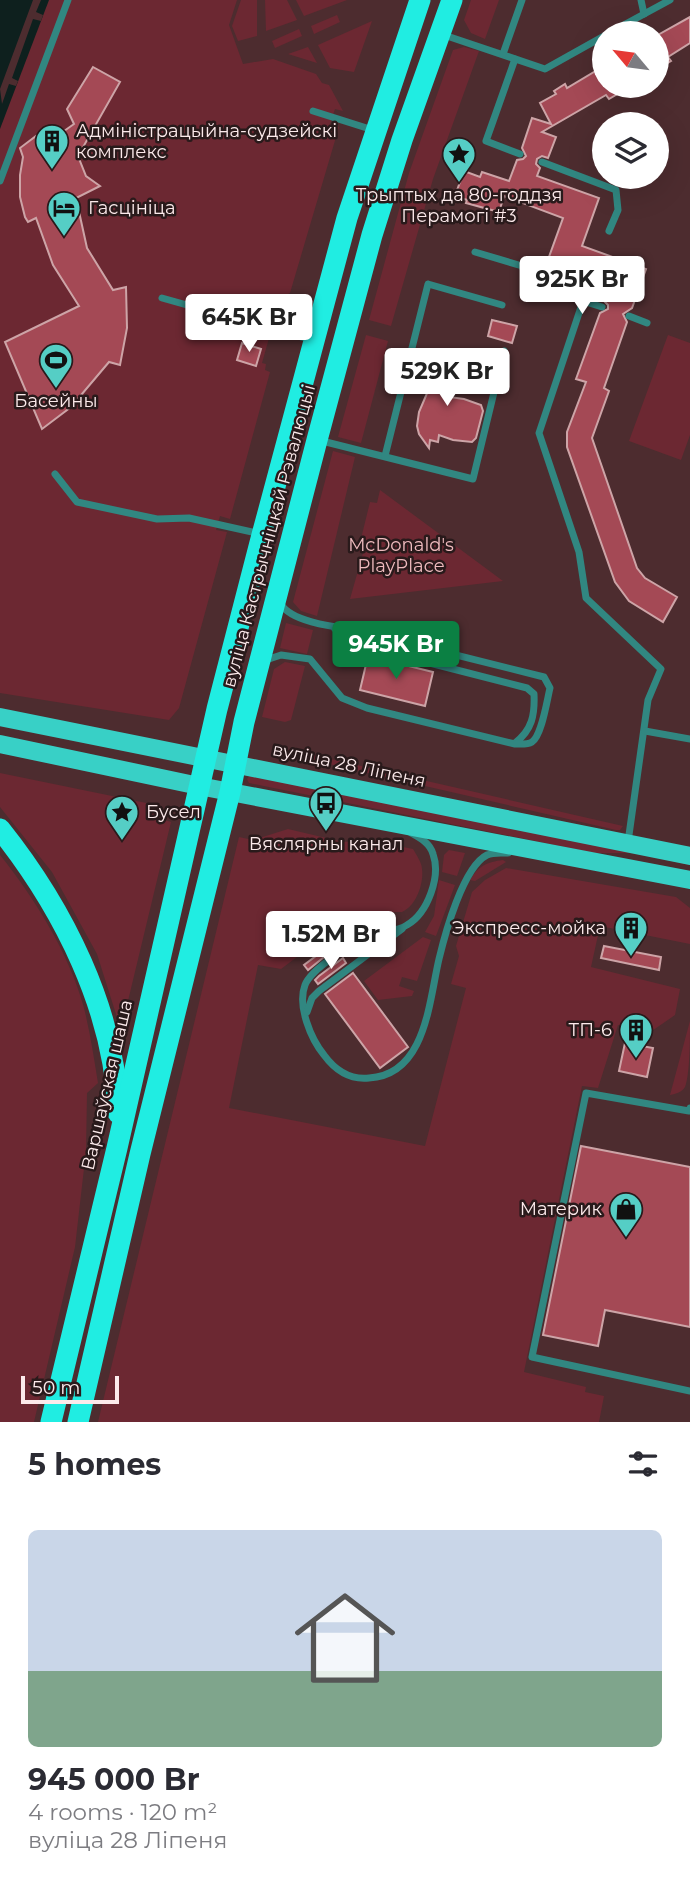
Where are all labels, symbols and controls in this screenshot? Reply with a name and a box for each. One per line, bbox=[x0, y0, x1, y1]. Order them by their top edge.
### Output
north arrow bbox=[592, 21, 668, 98]
map controls bbox=[592, 21, 669, 189]
button: layers bbox=[592, 112, 669, 189]
place label: Адміністрацыйна-судзейскі комплекс bbox=[76, 120, 337, 163]
building icon: Адміністрацыйна-судзейскі комплекс bbox=[33, 122, 71, 171]
place icon: Трыптых да 80-годдзя Перамогі #3 bbox=[440, 135, 478, 184]
place label: Трыптых да 80-годдзя Перамогі #3 bbox=[356, 184, 562, 227]
hotel icon: Гасцініца bbox=[45, 189, 83, 238]
place label: Гасцініца bbox=[88, 197, 176, 219]
pin: 925K Br bbox=[517, 256, 647, 316]
text: 925K Br bbox=[536, 265, 628, 293]
pin: 645K Br bbox=[184, 294, 314, 354]
text: 645K Br bbox=[201, 303, 297, 331]
sports icon: Басейны bbox=[37, 341, 75, 390]
pin: 529K Br bbox=[382, 348, 512, 408]
text: 529K Br bbox=[401, 357, 493, 385]
street label: вуліца Кастрычніцкай Рэвалюцыі bbox=[218, 382, 320, 690]
place label: Басейны bbox=[14, 390, 98, 412]
park label: McDonald's PlayPlace bbox=[348, 534, 454, 577]
pin: 945K Br bbox=[331, 622, 461, 681]
text: 945K Br bbox=[348, 630, 444, 658]
street label: вуліца 28 Ліпеня bbox=[270, 738, 428, 792]
bus stop icon: Вяслярны канал bbox=[307, 784, 345, 833]
place icon: Бусел bbox=[103, 793, 141, 842]
place label: Бусел bbox=[146, 801, 201, 823]
place label: Вяслярны канал bbox=[249, 833, 403, 855]
building icon: Экспресс-мойка bbox=[612, 909, 650, 958]
pin: 1.52M Br bbox=[259, 912, 403, 971]
place label: Экспресс-мойка bbox=[452, 917, 606, 939]
text: 1.52M Br bbox=[282, 920, 380, 948]
street label: Варшаўская шаша bbox=[77, 998, 137, 1172]
building icon: ТП-6 bbox=[617, 1011, 655, 1060]
place label: ТП-6 bbox=[569, 1019, 612, 1041]
shop icon: Материк bbox=[607, 1190, 645, 1239]
place label: Материк bbox=[520, 1198, 603, 1220]
scale bar bbox=[21, 1373, 119, 1405]
text: 50 m bbox=[32, 1376, 80, 1399]
icon: filters bbox=[624, 1445, 662, 1483]
text: 5 homes bbox=[28, 1446, 161, 1483]
icon: home bbox=[282, 1575, 408, 1701]
text: 945 000 Br bbox=[28, 1761, 200, 1798]
text: 4 rooms · 120 m² bbox=[28, 1798, 217, 1826]
text: вуліца 28 Ліпеня bbox=[28, 1826, 228, 1854]

